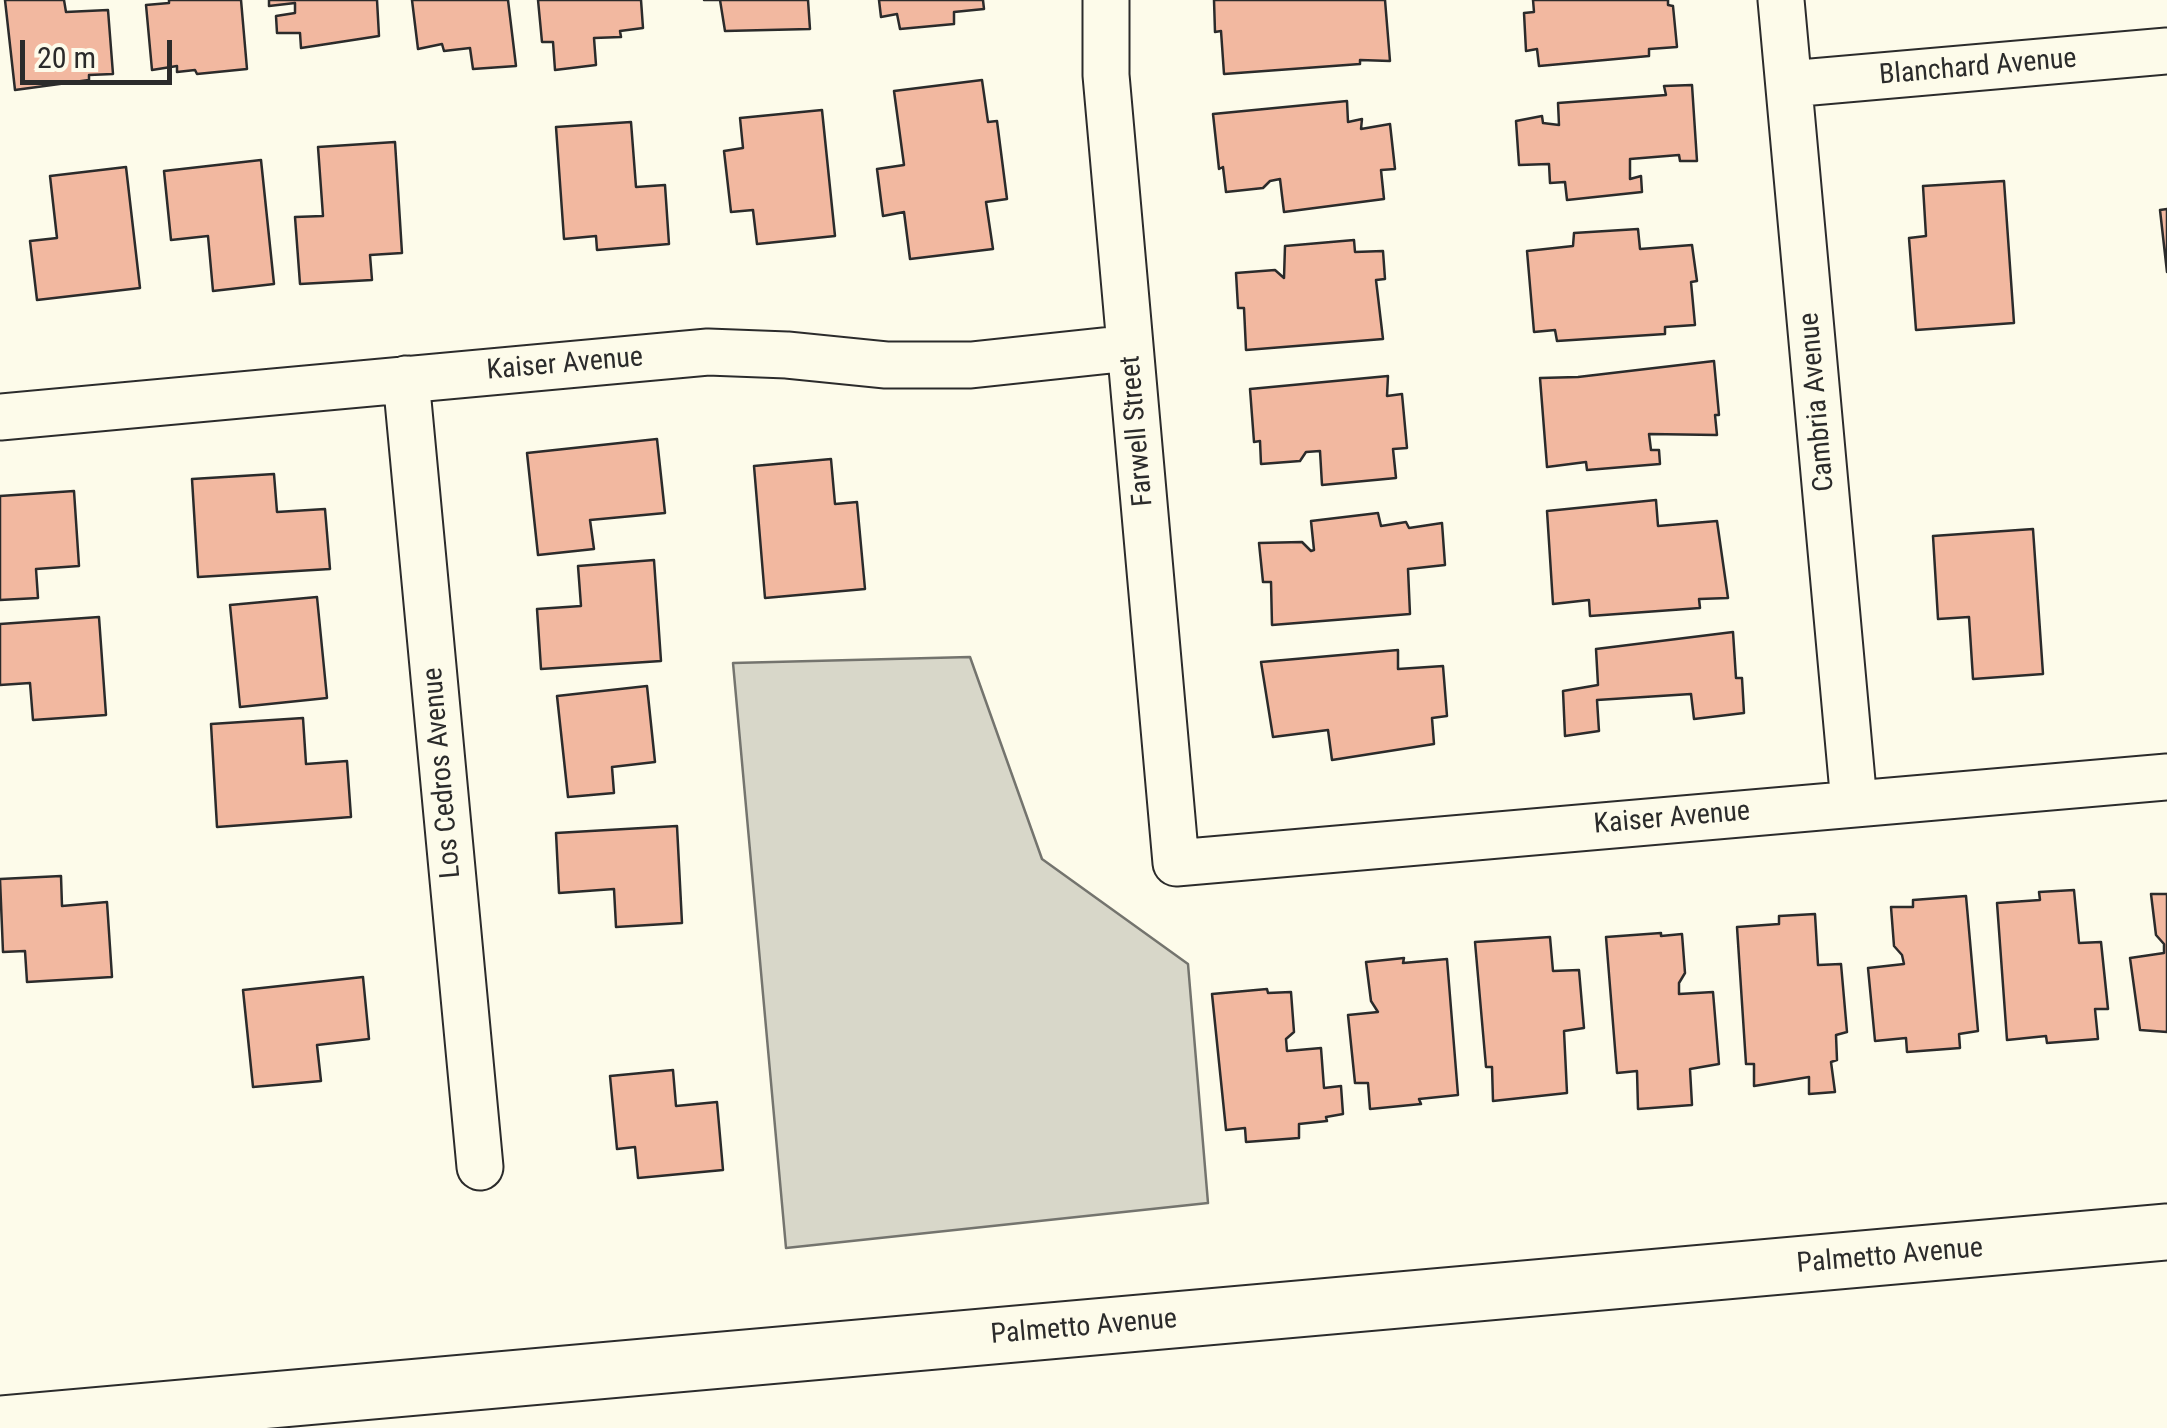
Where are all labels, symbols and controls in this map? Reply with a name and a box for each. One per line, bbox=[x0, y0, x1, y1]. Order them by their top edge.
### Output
scale bar bbox=[25, 20, 178, 82]
text: 20 m bbox=[37, 40, 96, 75]
street label: Blanchard Avenue bbox=[1878, 43, 2078, 93]
street label: Cambria Avenue bbox=[1793, 311, 1843, 493]
street label: Kaiser Avenue bbox=[486, 341, 644, 389]
street label: Farwell Street bbox=[1115, 354, 1161, 508]
street label: Los Cedros Avenue bbox=[417, 666, 469, 880]
street label: Kaiser Avenue bbox=[1593, 795, 1751, 843]
street label: Palmetto Avenue bbox=[1795, 1232, 1985, 1282]
street label: Palmetto Avenue bbox=[989, 1303, 1179, 1353]

